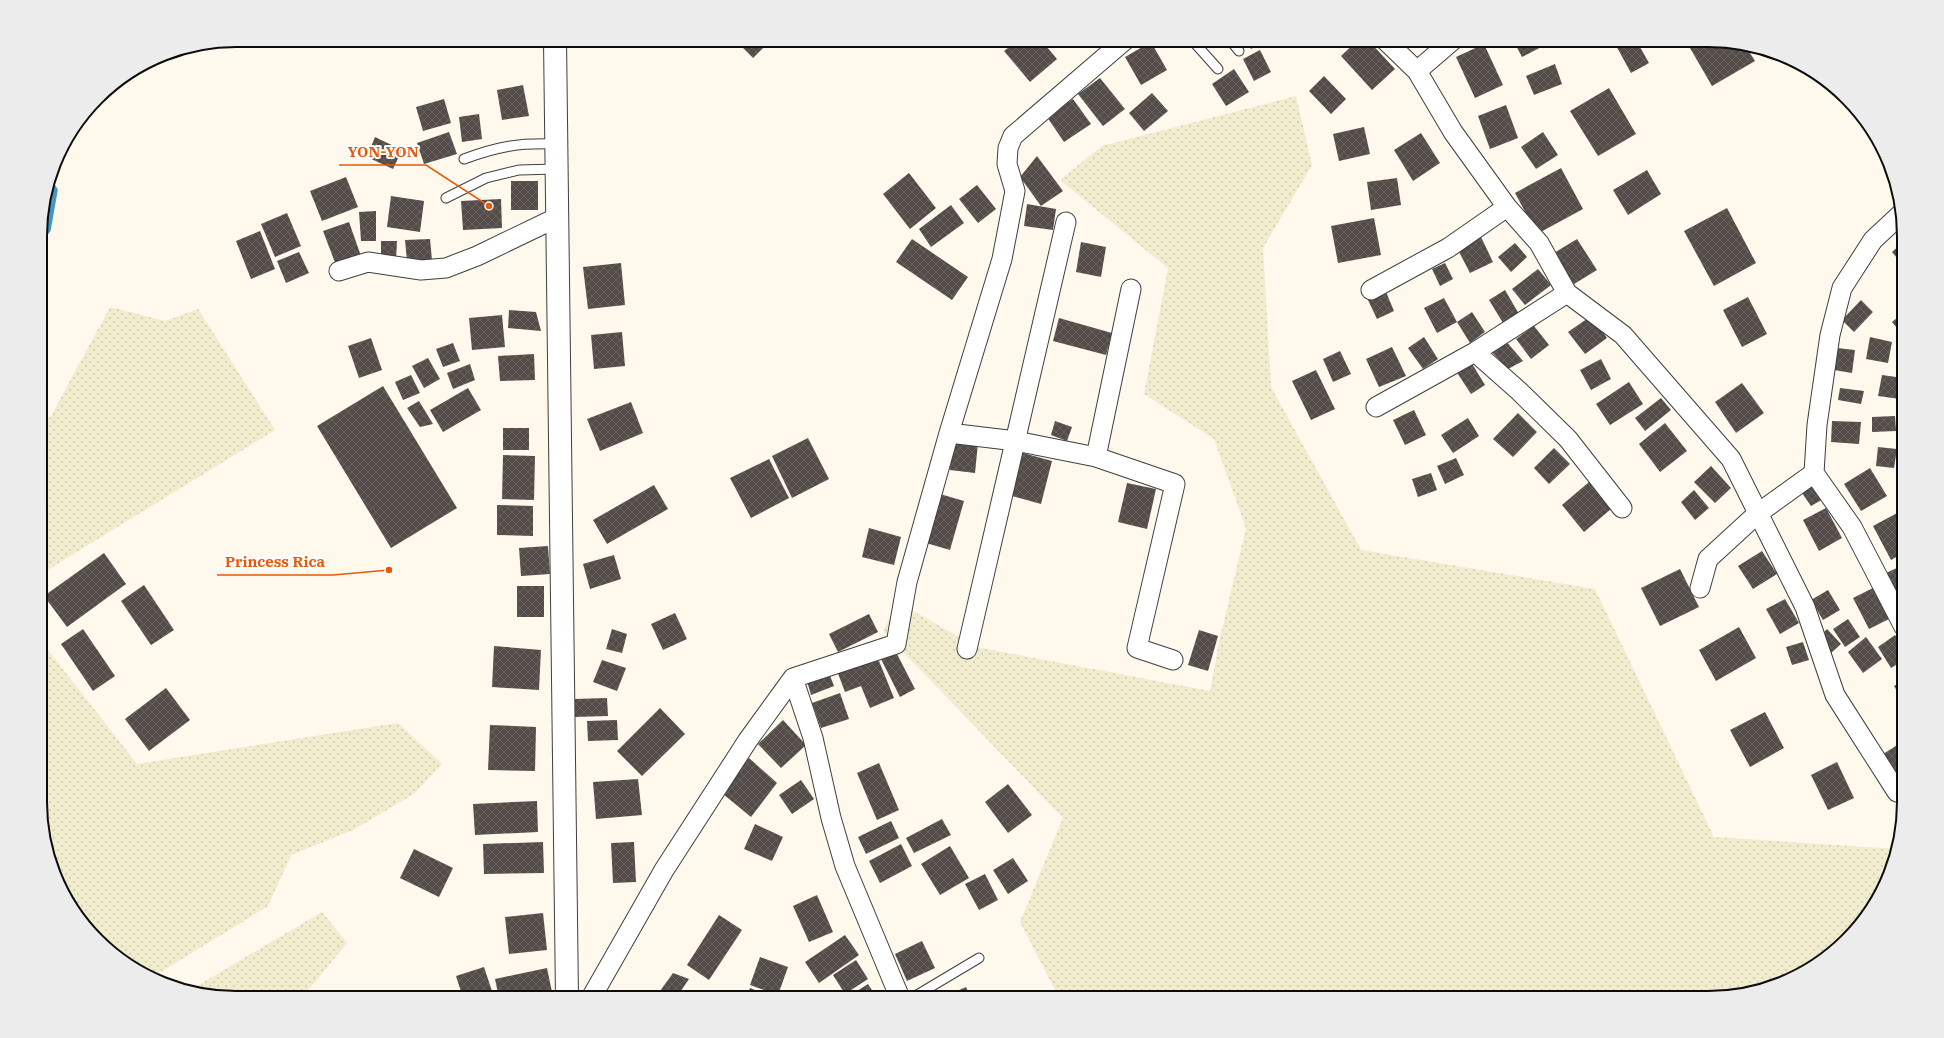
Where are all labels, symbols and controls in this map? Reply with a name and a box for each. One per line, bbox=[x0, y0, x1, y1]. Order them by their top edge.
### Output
callout: YON-YON bbox=[339, 138, 426, 165]
text: YON-YON bbox=[347, 142, 419, 161]
callout: Princess Rica bbox=[217, 548, 333, 575]
text: Princess Rica bbox=[225, 552, 325, 571]

